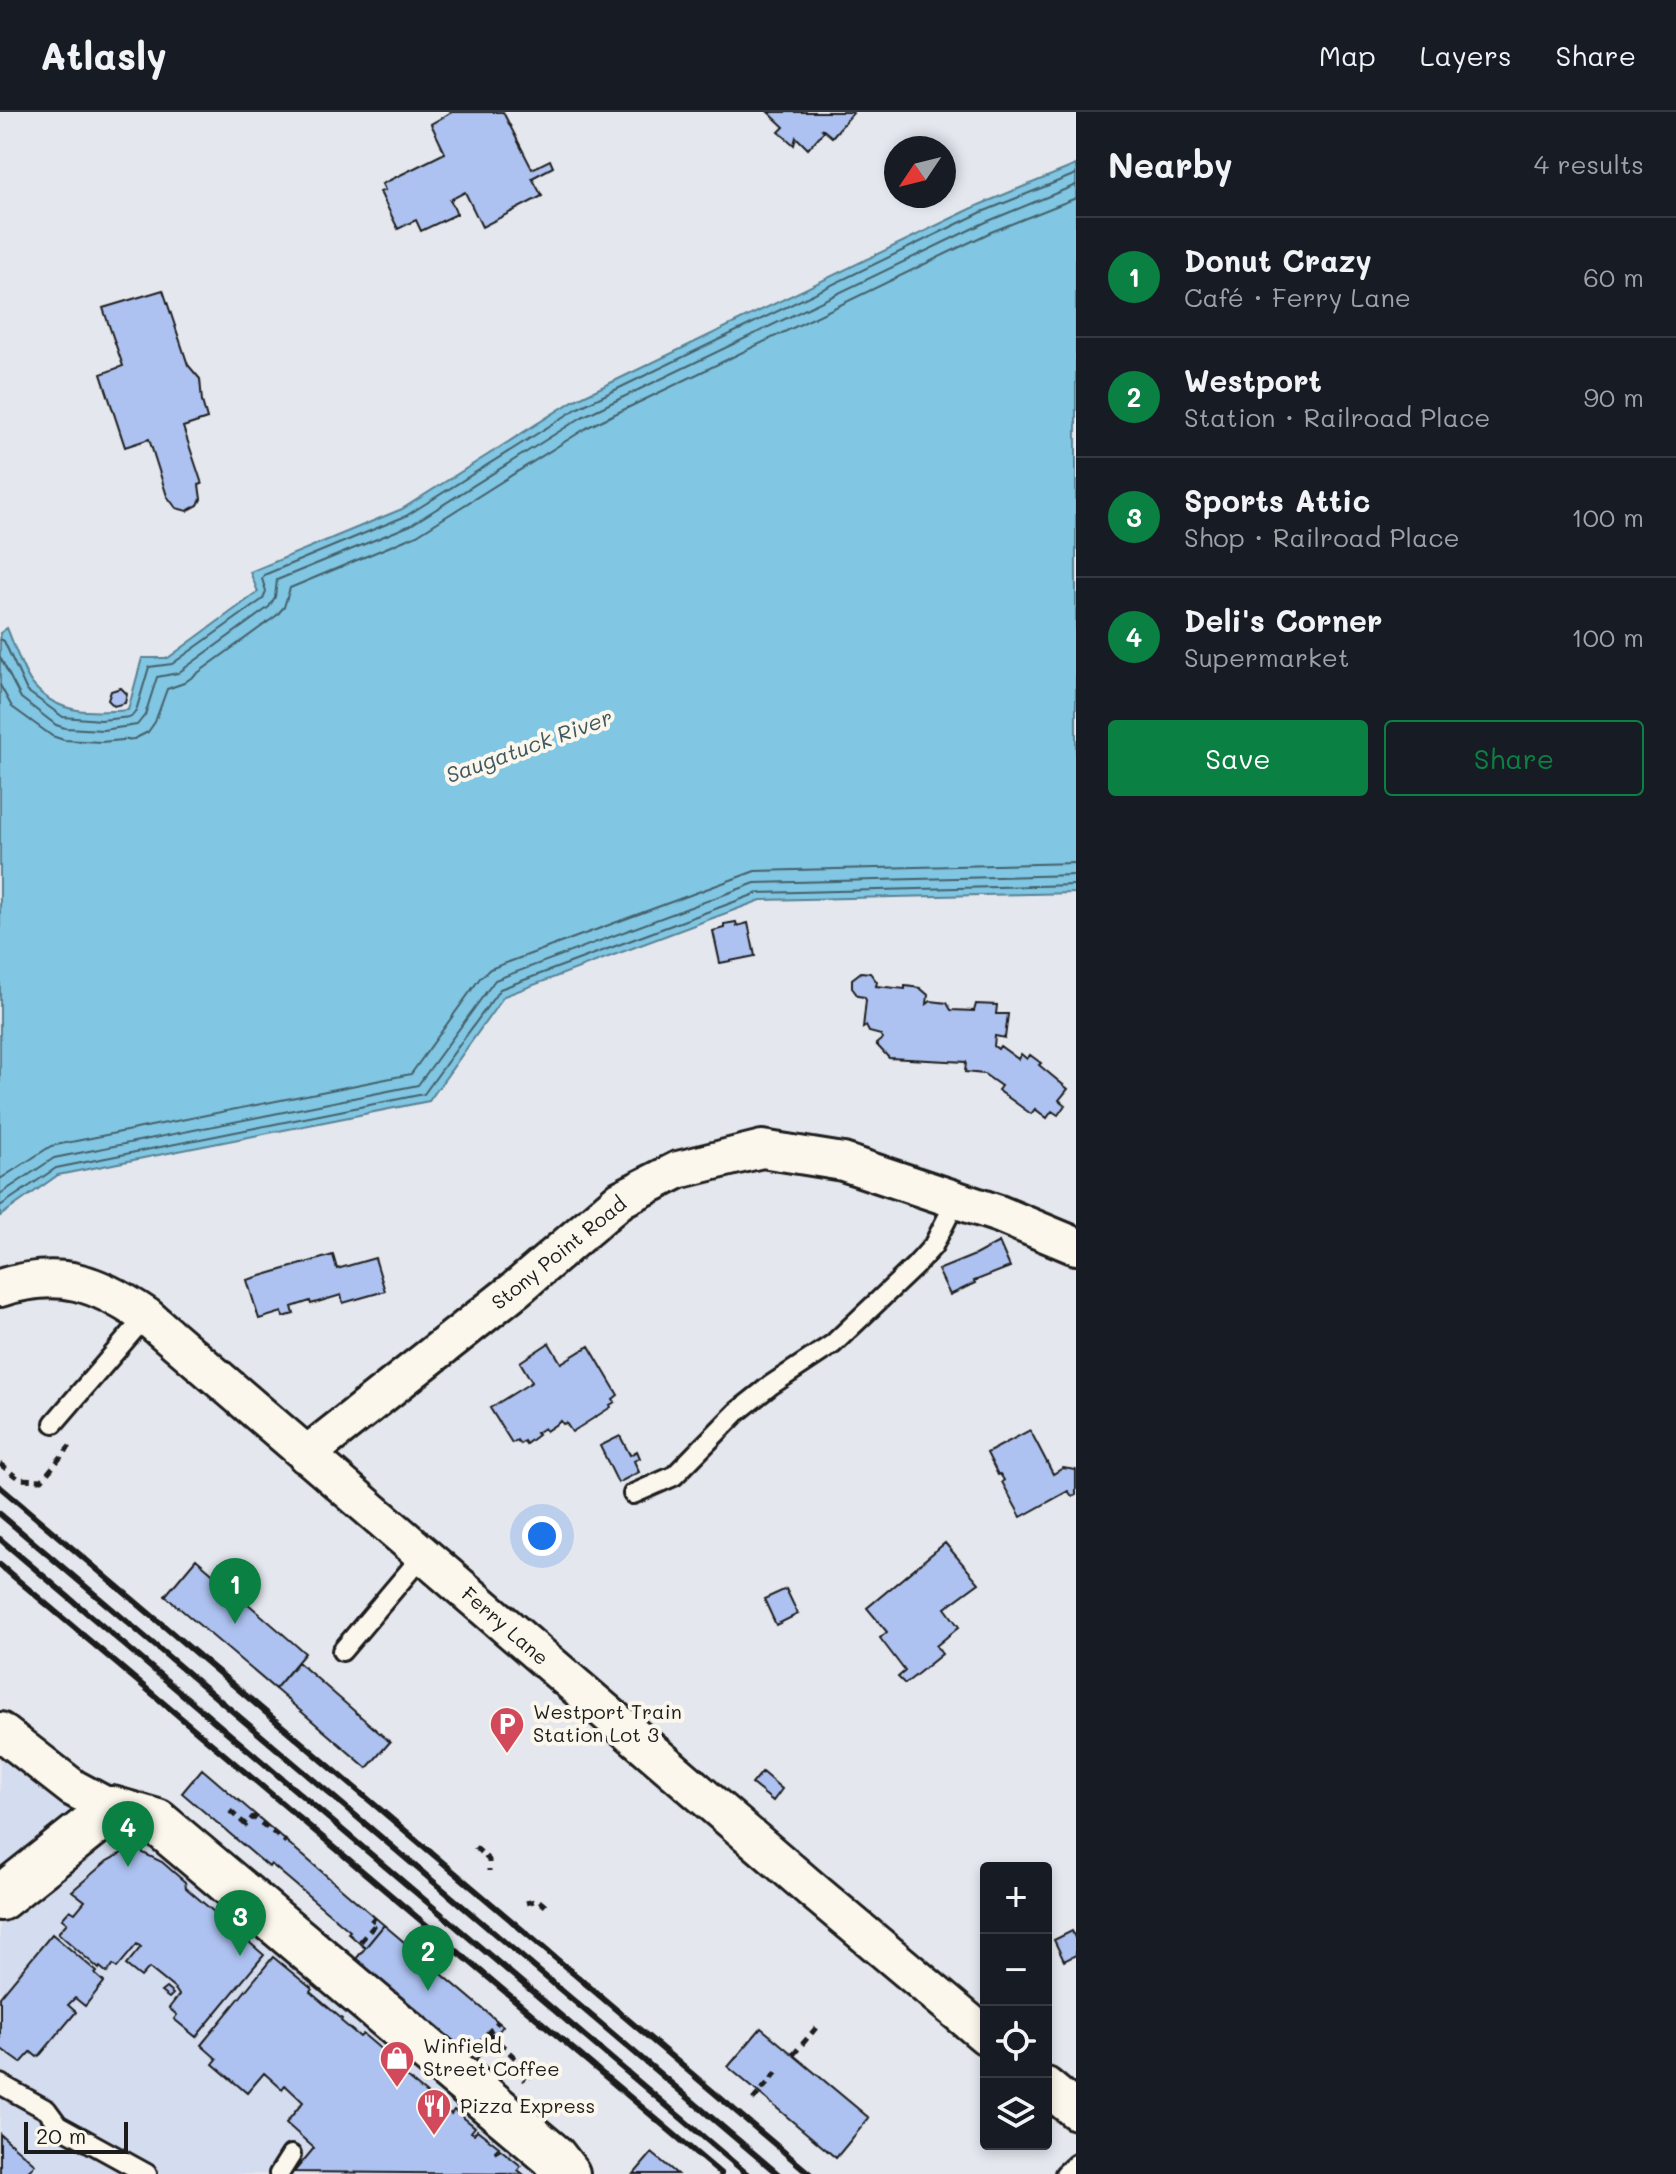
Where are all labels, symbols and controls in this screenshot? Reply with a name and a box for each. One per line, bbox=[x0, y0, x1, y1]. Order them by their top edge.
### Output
text: Atlasly bbox=[40, 30, 167, 80]
text: Map bbox=[1319, 37, 1376, 73]
text: Layers bbox=[1420, 37, 1512, 73]
text: Share bbox=[1556, 37, 1636, 73]
north arrow bbox=[884, 136, 956, 208]
text: Nearby bbox=[1108, 142, 1233, 187]
text: 4 results bbox=[1534, 147, 1644, 181]
text: Donut Crazy bbox=[1184, 240, 1372, 280]
text: 1 bbox=[1128, 260, 1140, 294]
text: 60 m bbox=[1583, 260, 1644, 294]
text: Café · Ferry Lane bbox=[1184, 280, 1411, 314]
text: Westport bbox=[1184, 360, 1322, 400]
text: 2 bbox=[1127, 380, 1141, 414]
text: 90 m bbox=[1584, 380, 1644, 414]
text: Station · Railroad Place bbox=[1184, 400, 1490, 434]
text: Sports Attic bbox=[1184, 480, 1370, 520]
text: 3 bbox=[1126, 500, 1142, 534]
text: 100 m bbox=[1571, 500, 1644, 534]
text: Shop · Railroad Place bbox=[1184, 520, 1460, 554]
text: Deli's Corner bbox=[1184, 600, 1382, 640]
text: 4 bbox=[1126, 620, 1142, 654]
text: 100 m bbox=[1571, 620, 1644, 654]
text: Supermarket bbox=[1184, 640, 1349, 674]
water label: Saugatuck River bbox=[442, 702, 616, 789]
button: Save bbox=[1108, 720, 1368, 796]
button: Share bbox=[1384, 720, 1644, 796]
street label: Stony Point Road bbox=[486, 1190, 631, 1315]
your location bbox=[522, 1516, 562, 1556]
pin: 1 bbox=[209, 1558, 261, 1624]
street label: Ferry Lane bbox=[457, 1580, 555, 1670]
place label: Westport Train Station Lot 3 bbox=[533, 1698, 682, 1747]
parking icon: Westport Train Station Lot 3 bbox=[488, 1705, 526, 1755]
pin: 4 bbox=[102, 1801, 154, 1867]
map controls bbox=[980, 1862, 1052, 2150]
button: + bbox=[980, 1862, 1052, 1934]
pin: 3 bbox=[214, 1890, 266, 1956]
pin: 2 bbox=[402, 1925, 454, 1991]
button: − bbox=[980, 1934, 1052, 2006]
button: locate bbox=[980, 2006, 1052, 2078]
place label: Winfield Street Coffee bbox=[423, 2032, 560, 2081]
shop icon: Winfield Street Coffee bbox=[378, 2039, 416, 2089]
button: layers bbox=[980, 2078, 1052, 2150]
restaurant icon: Pizza Express bbox=[415, 2087, 453, 2137]
place label: Pizza Express bbox=[460, 2092, 595, 2118]
scale bar bbox=[24, 2118, 128, 2154]
text: 20 m bbox=[36, 2121, 86, 2150]

